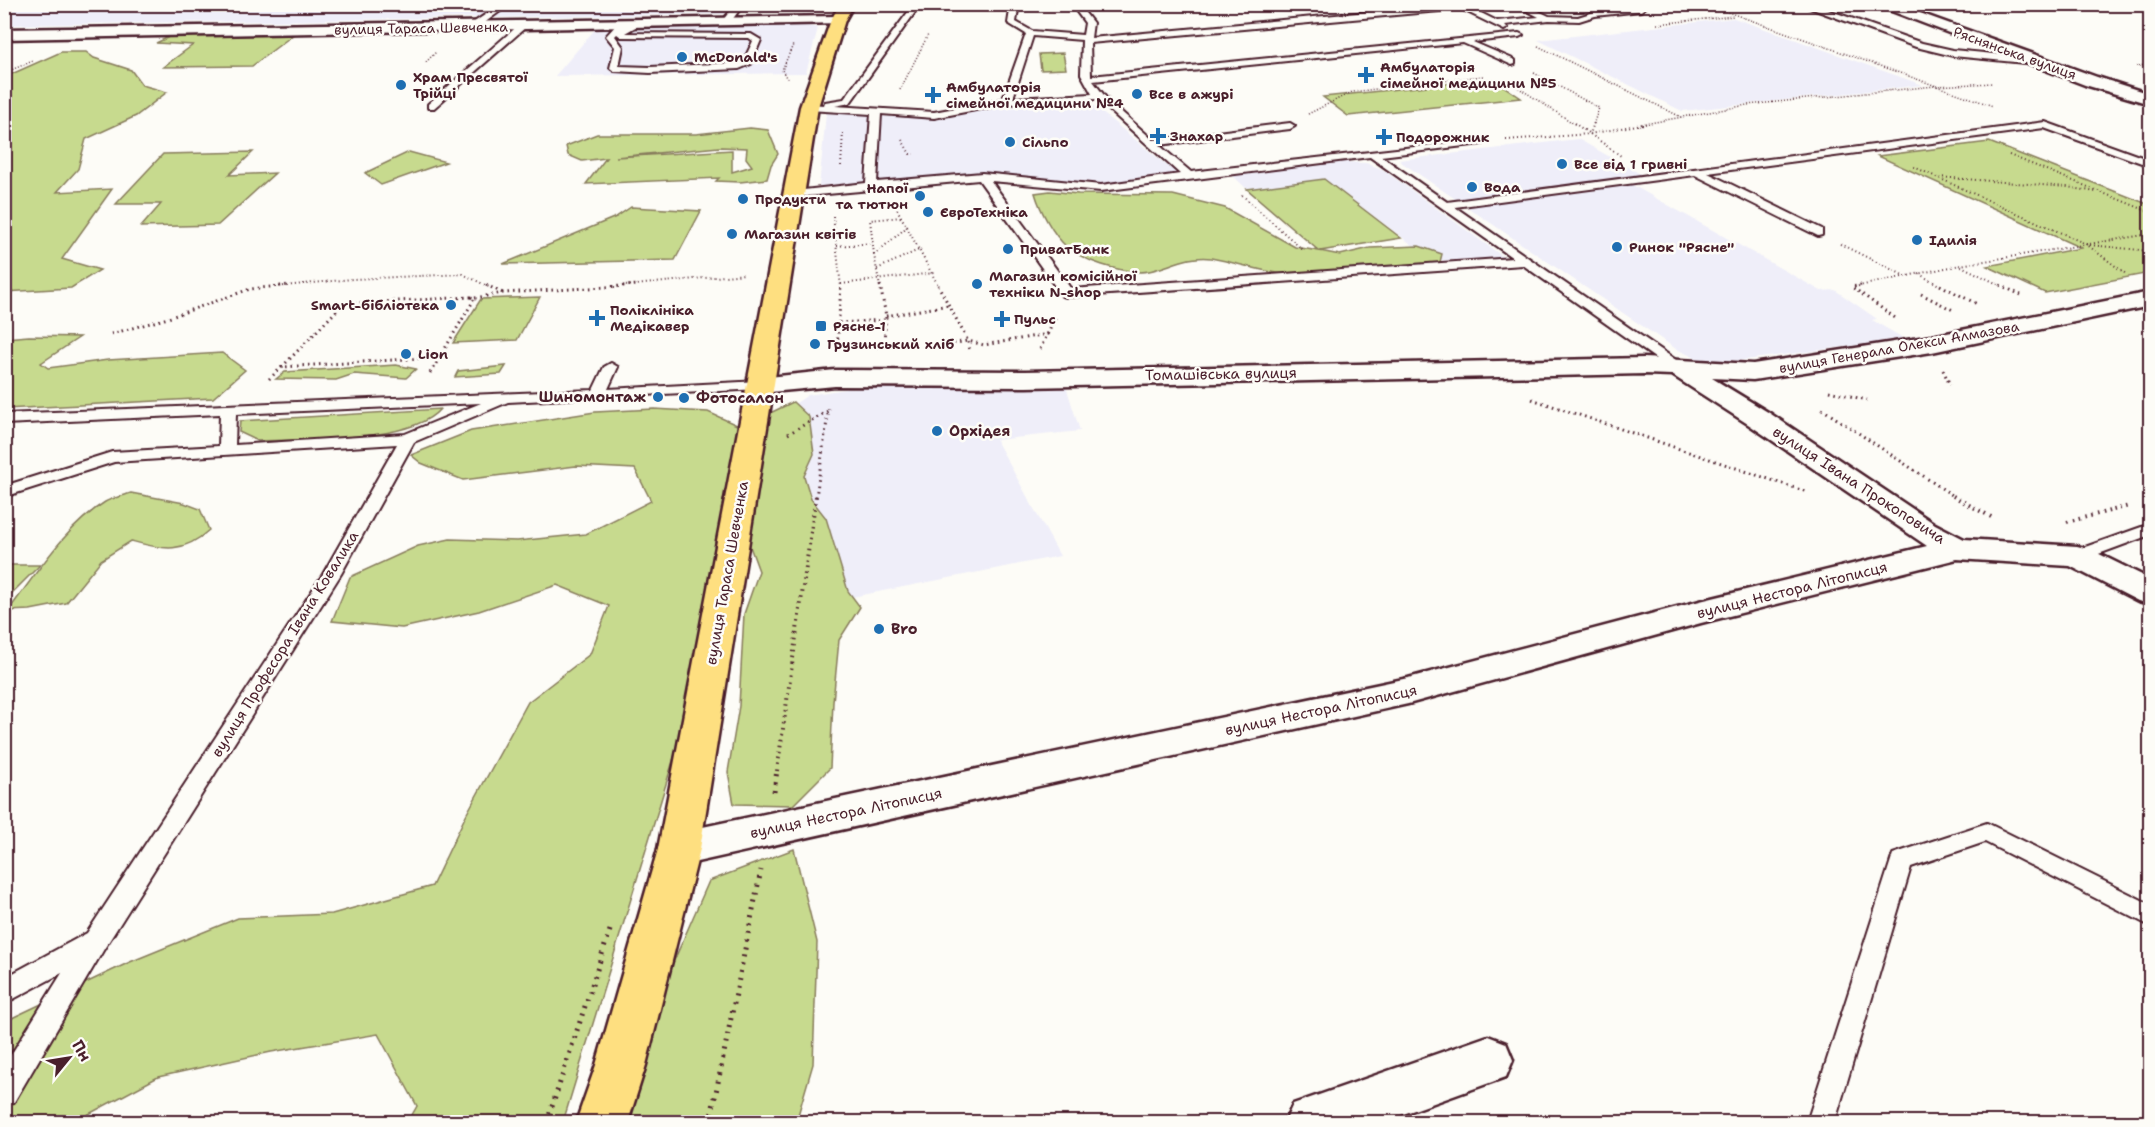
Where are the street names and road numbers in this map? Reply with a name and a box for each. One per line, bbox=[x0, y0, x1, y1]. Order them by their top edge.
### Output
street label: вулиця Тараса Шевченка bbox=[334, 17, 508, 39]
street label: Ряснянська вулиця bbox=[1951, 22, 2079, 84]
street label: вулиця Генерала Олекси Алмазова bbox=[1778, 317, 2021, 377]
street label: Томашівська вулиця bbox=[1145, 363, 1297, 385]
street label: вулиця Івана Прокоповича bbox=[1769, 422, 1950, 549]
street label: вулиця Тараса Шевченка bbox=[701, 479, 753, 666]
street label: вулиця Професора Івана Ковалика bbox=[207, 527, 364, 761]
street label: вулиця Нестора Літописця bbox=[1695, 557, 1889, 623]
street label: вулиця Нестора Літописця bbox=[1223, 680, 1419, 740]
street label: вулиця Нестора Літописця bbox=[748, 783, 944, 843]

